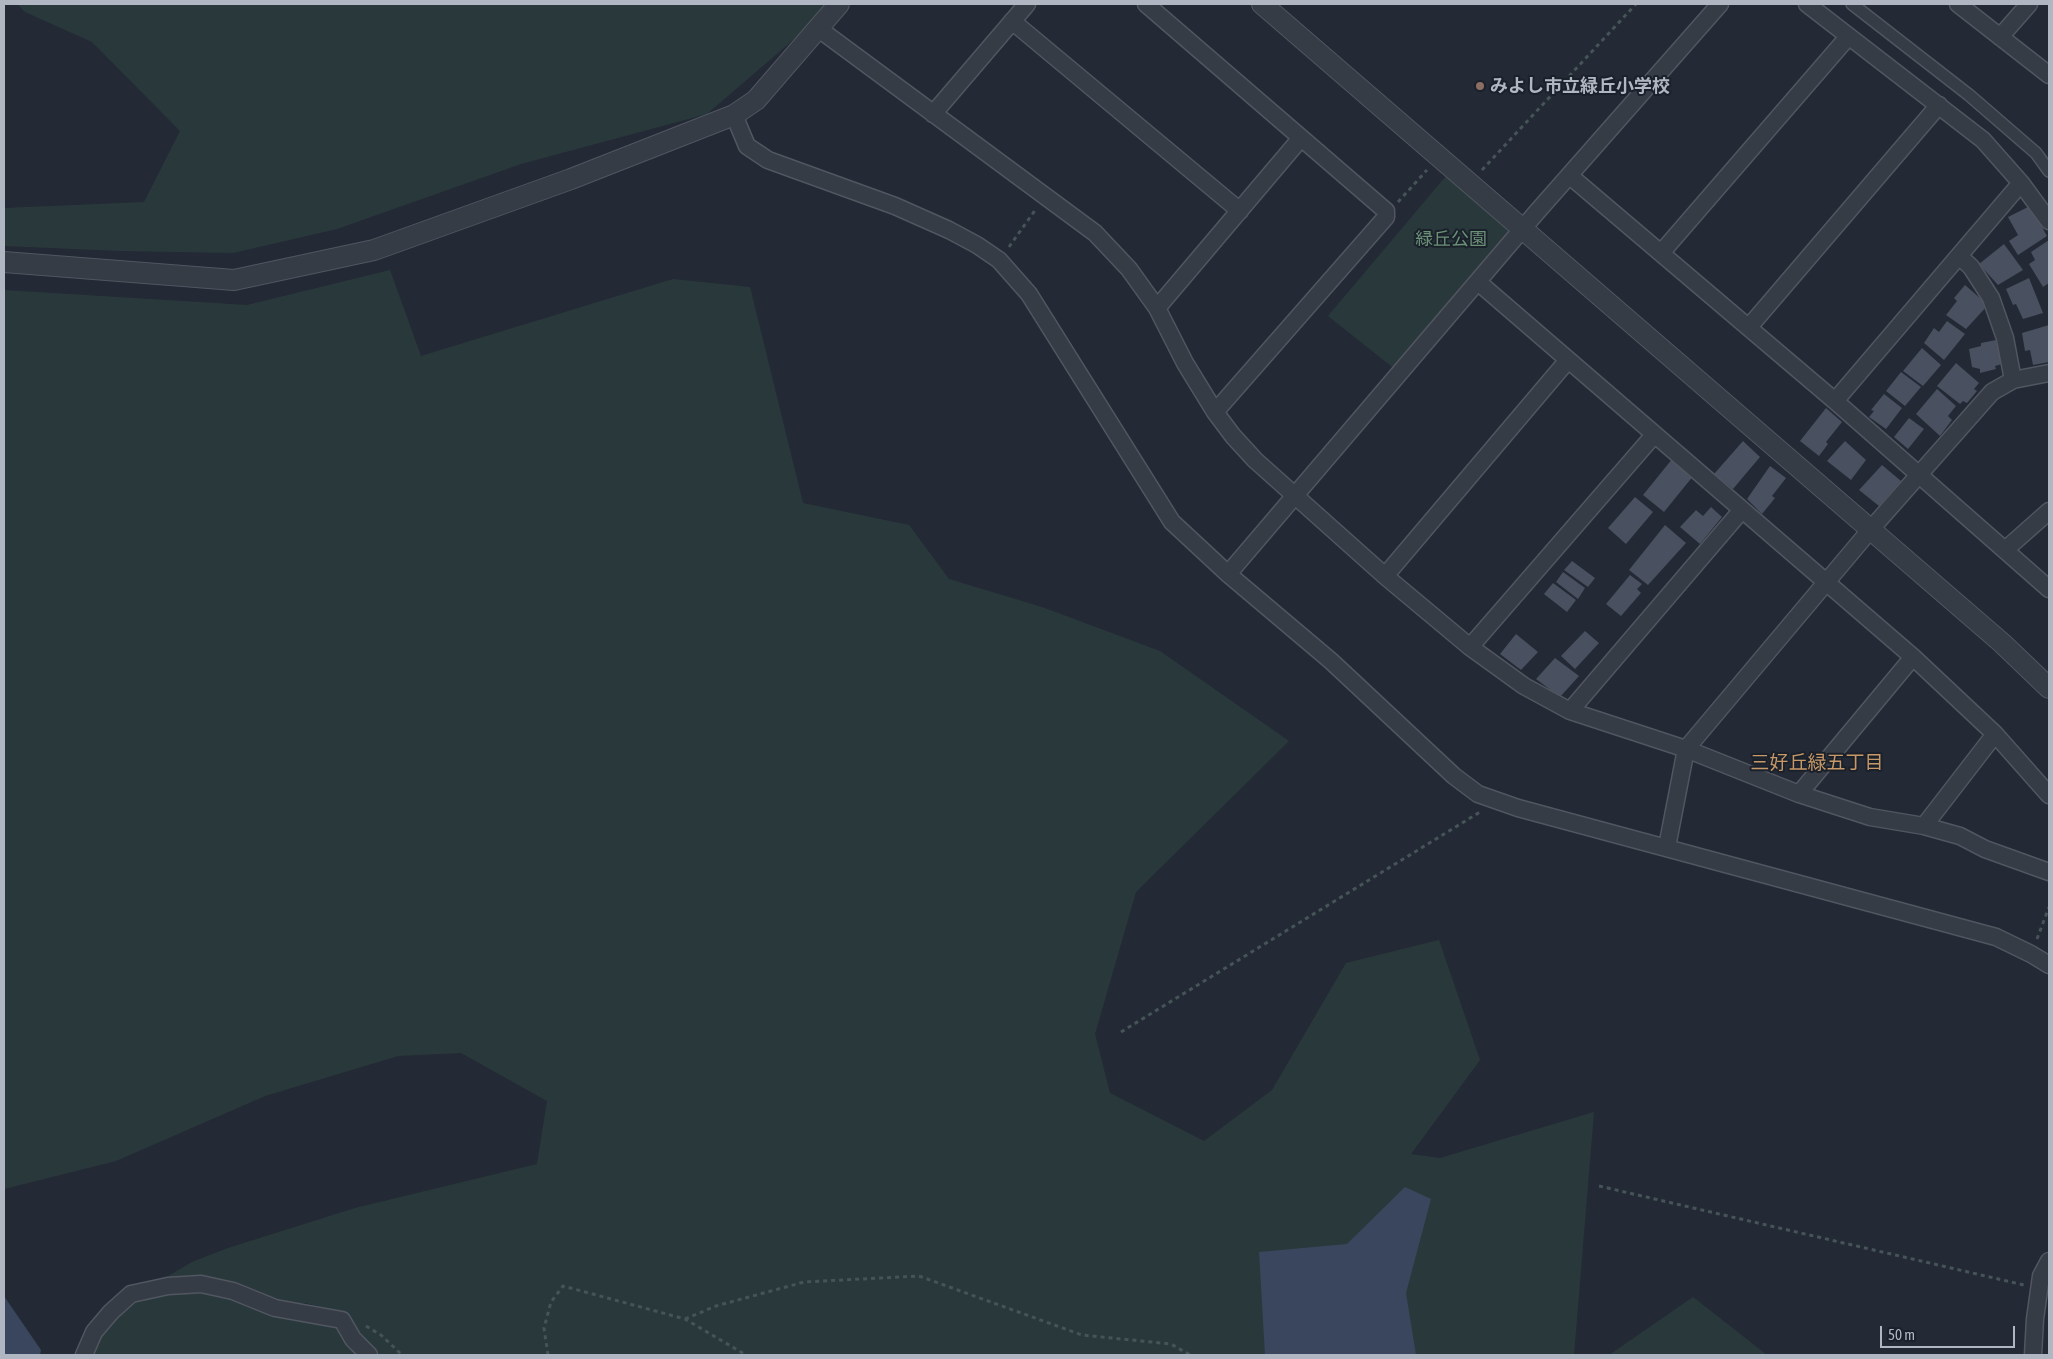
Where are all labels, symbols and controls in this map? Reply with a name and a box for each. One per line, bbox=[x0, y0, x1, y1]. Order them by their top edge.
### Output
place label: みよし市立緑丘小学校 bbox=[1490, 75, 1670, 97]
marker: みよし市立緑丘小学校 bbox=[1474, 80, 1486, 92]
park label: 緑丘公園 bbox=[1415, 228, 1487, 250]
district label: 三好丘緑五丁目 bbox=[1751, 752, 1883, 774]
scale bar bbox=[1883, 1316, 2018, 1348]
text: 50 m bbox=[1888, 1326, 1915, 1343]

